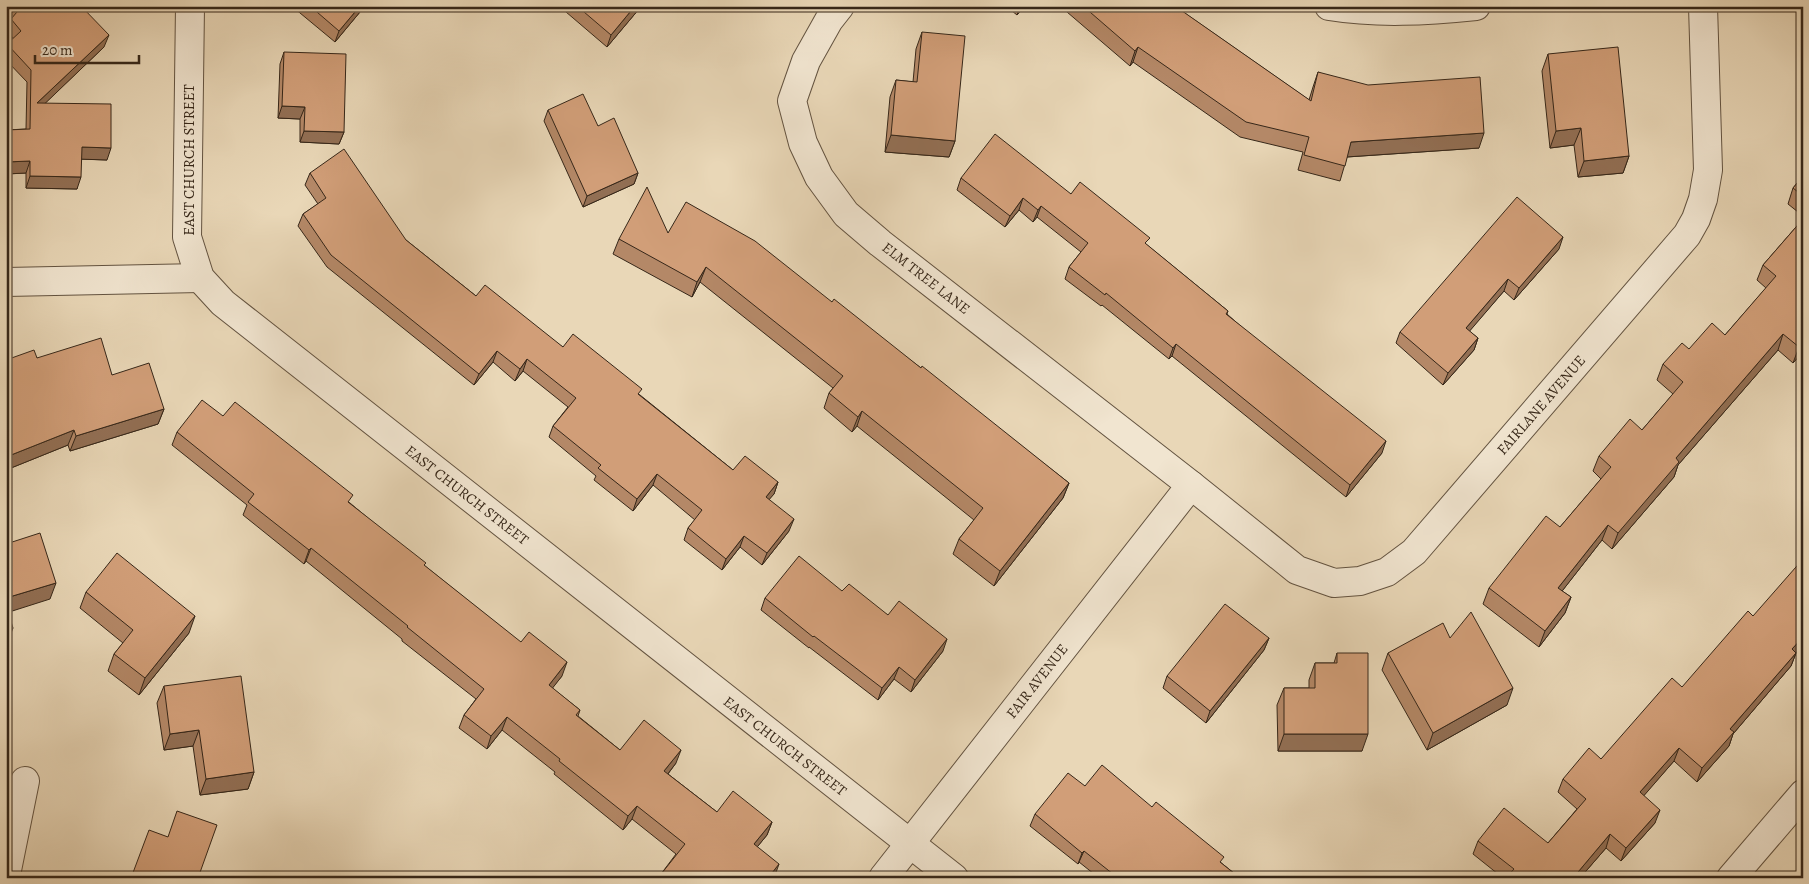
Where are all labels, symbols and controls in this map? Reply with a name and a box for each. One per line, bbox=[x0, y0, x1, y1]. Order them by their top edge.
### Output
scale bar bbox=[35, 32, 139, 64]
text: 20 m bbox=[42, 40, 73, 60]
street label: EAST CHURCH STREET bbox=[179, 83, 199, 236]
street label: ELM TREE LANE bbox=[878, 237, 974, 319]
street label: FAIRLANE AVENUE bbox=[1492, 351, 1590, 459]
street label: EAST CHURCH STREET bbox=[401, 440, 534, 550]
street label: FAIR AVENUE bbox=[1001, 639, 1073, 723]
street label: EAST CHURCH STREET bbox=[719, 691, 852, 801]

